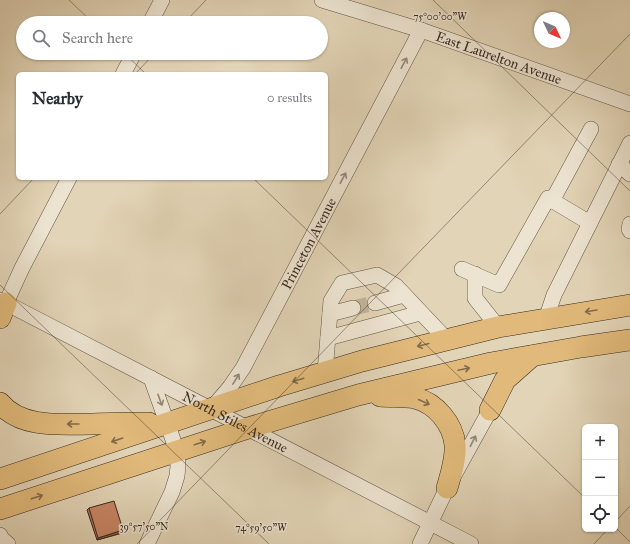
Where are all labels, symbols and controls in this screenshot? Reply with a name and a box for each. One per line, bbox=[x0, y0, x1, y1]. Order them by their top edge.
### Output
text: 75°00'00"W bbox=[413, 11, 467, 23]
north arrow bbox=[534, 12, 570, 48]
search box bbox=[16, 16, 328, 60]
icon: search bbox=[30, 27, 52, 49]
street label: East Laurelton Avenue bbox=[433, 28, 564, 88]
text: Search here bbox=[62, 29, 133, 47]
one-way arrow bbox=[400, 57, 408, 69]
text: Nearby bbox=[32, 88, 83, 109]
text: 0 results bbox=[267, 90, 312, 106]
one-way arrow bbox=[340, 172, 347, 184]
street label: Princeton Avenue bbox=[278, 195, 340, 292]
one-way arrow bbox=[585, 307, 598, 315]
one-way arrow bbox=[417, 342, 430, 349]
one-way arrow bbox=[457, 365, 470, 373]
one-way arrow bbox=[232, 374, 240, 385]
one-way arrow bbox=[291, 377, 304, 384]
street label: North Stiles Avenue bbox=[179, 388, 291, 457]
one-way arrow bbox=[156, 394, 164, 406]
one-way arrow bbox=[418, 399, 430, 406]
one-way arrow bbox=[67, 420, 80, 428]
map controls bbox=[582, 424, 618, 532]
button: + bbox=[582, 424, 618, 460]
one-way arrow bbox=[470, 436, 478, 448]
one-way arrow bbox=[111, 437, 124, 444]
one-way arrow bbox=[194, 439, 207, 446]
button: − bbox=[582, 460, 618, 496]
one-way arrow bbox=[30, 493, 43, 500]
button: locate bbox=[582, 496, 618, 532]
text: 39°57'50"N bbox=[119, 521, 169, 533]
text: 74°59'50"W bbox=[235, 522, 287, 534]

